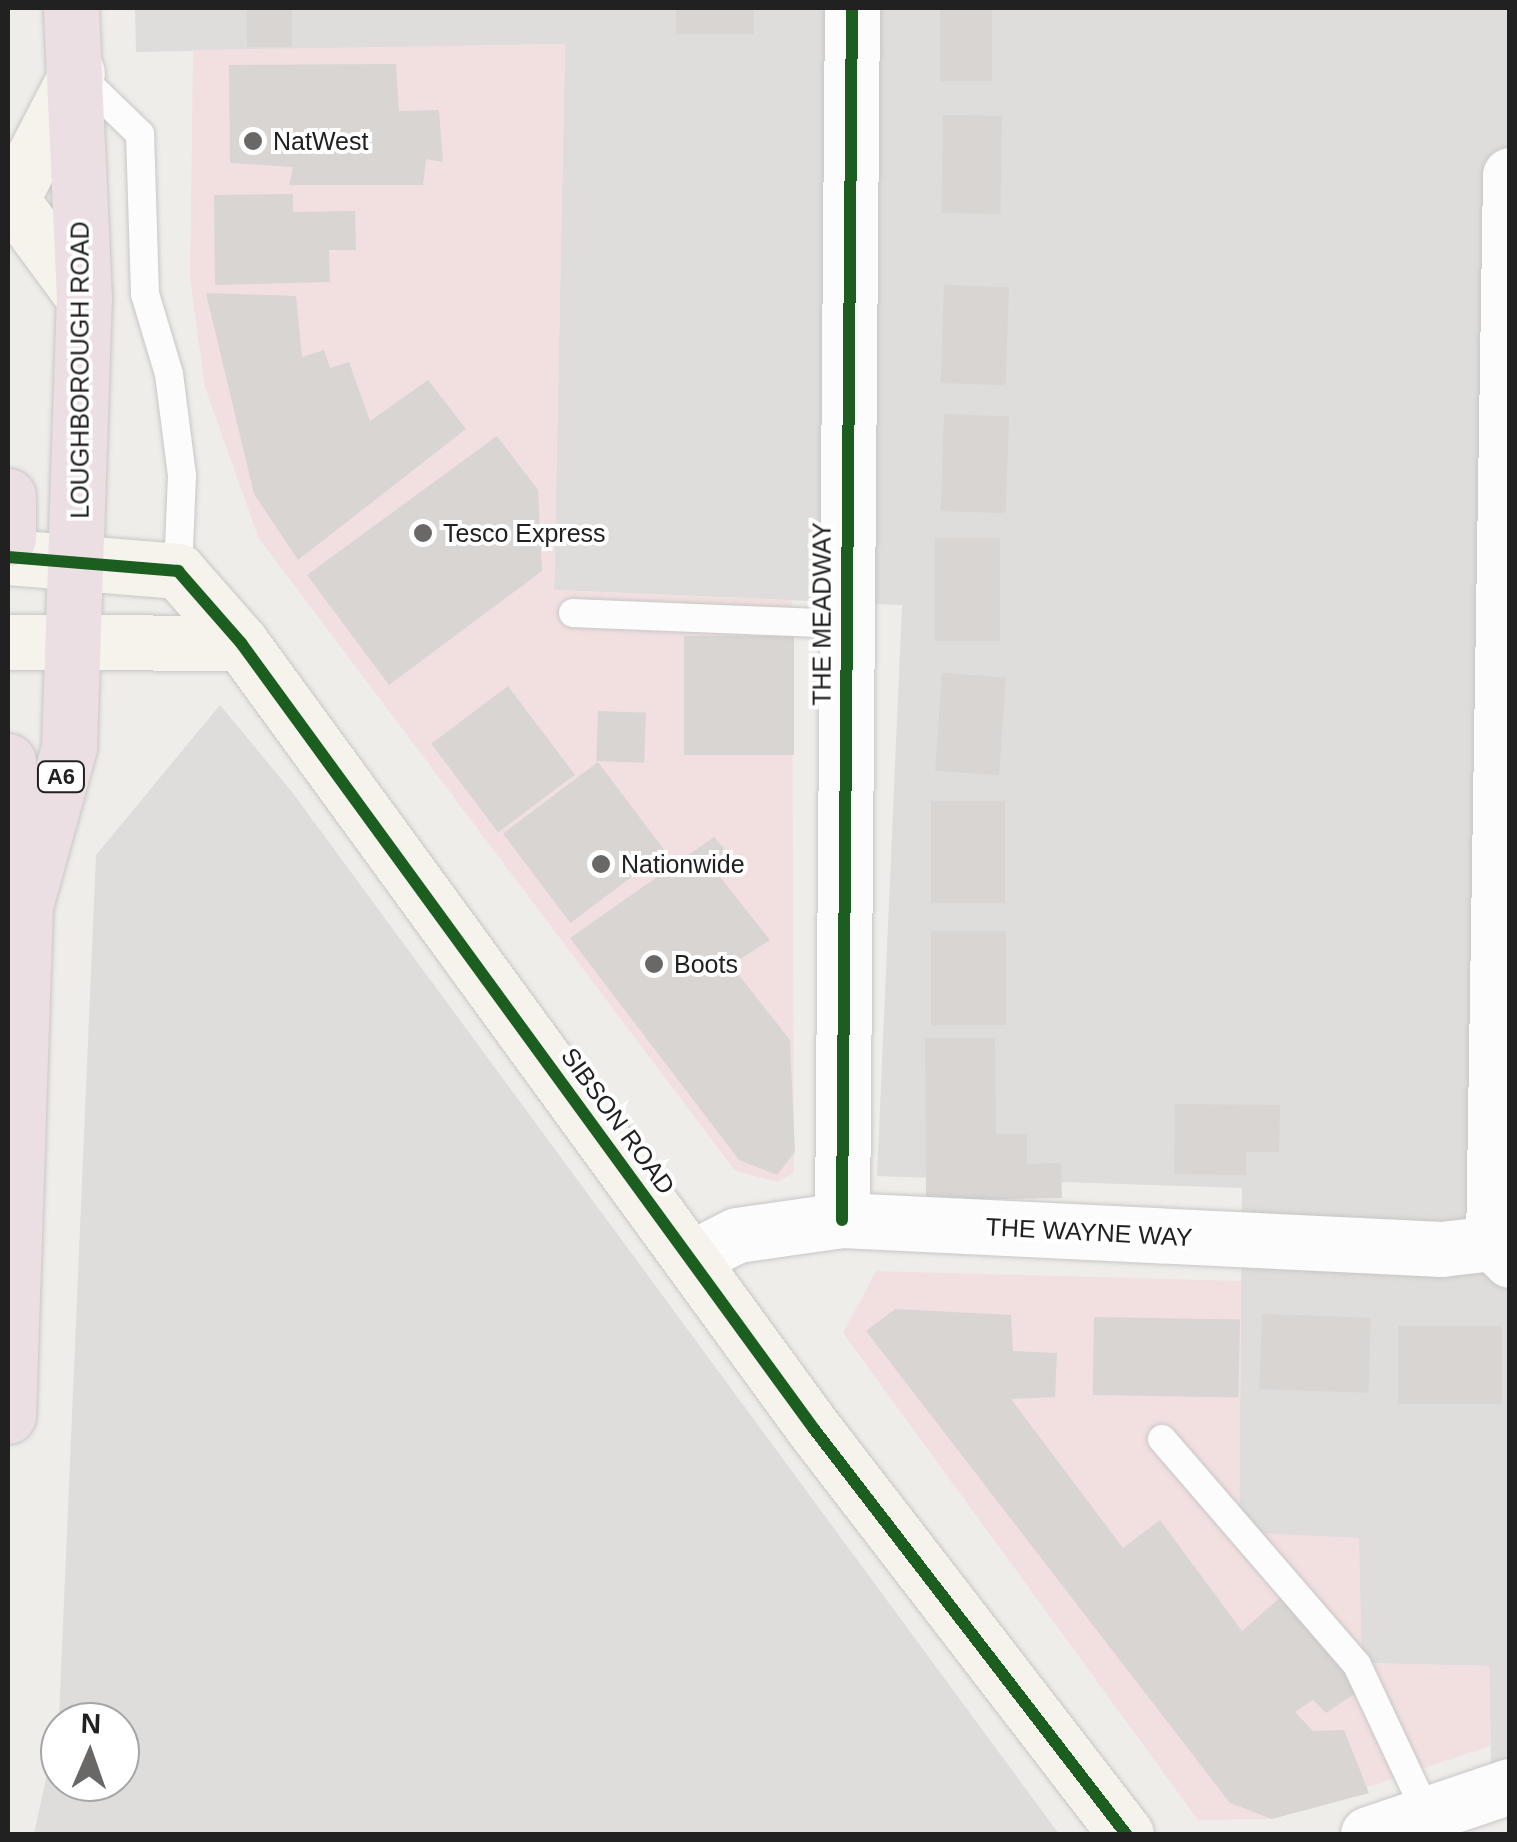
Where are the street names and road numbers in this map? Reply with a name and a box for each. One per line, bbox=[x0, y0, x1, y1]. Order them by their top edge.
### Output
street label: LOUGHBOROUGH ROAD bbox=[65, 221, 95, 519]
street label: THE MEADWAY bbox=[807, 522, 837, 706]
road number: A6 bbox=[36, 760, 86, 794]
street label: SIBSON ROAD bbox=[555, 1042, 681, 1200]
street label: THE WAYNE WAY bbox=[985, 1212, 1193, 1252]

